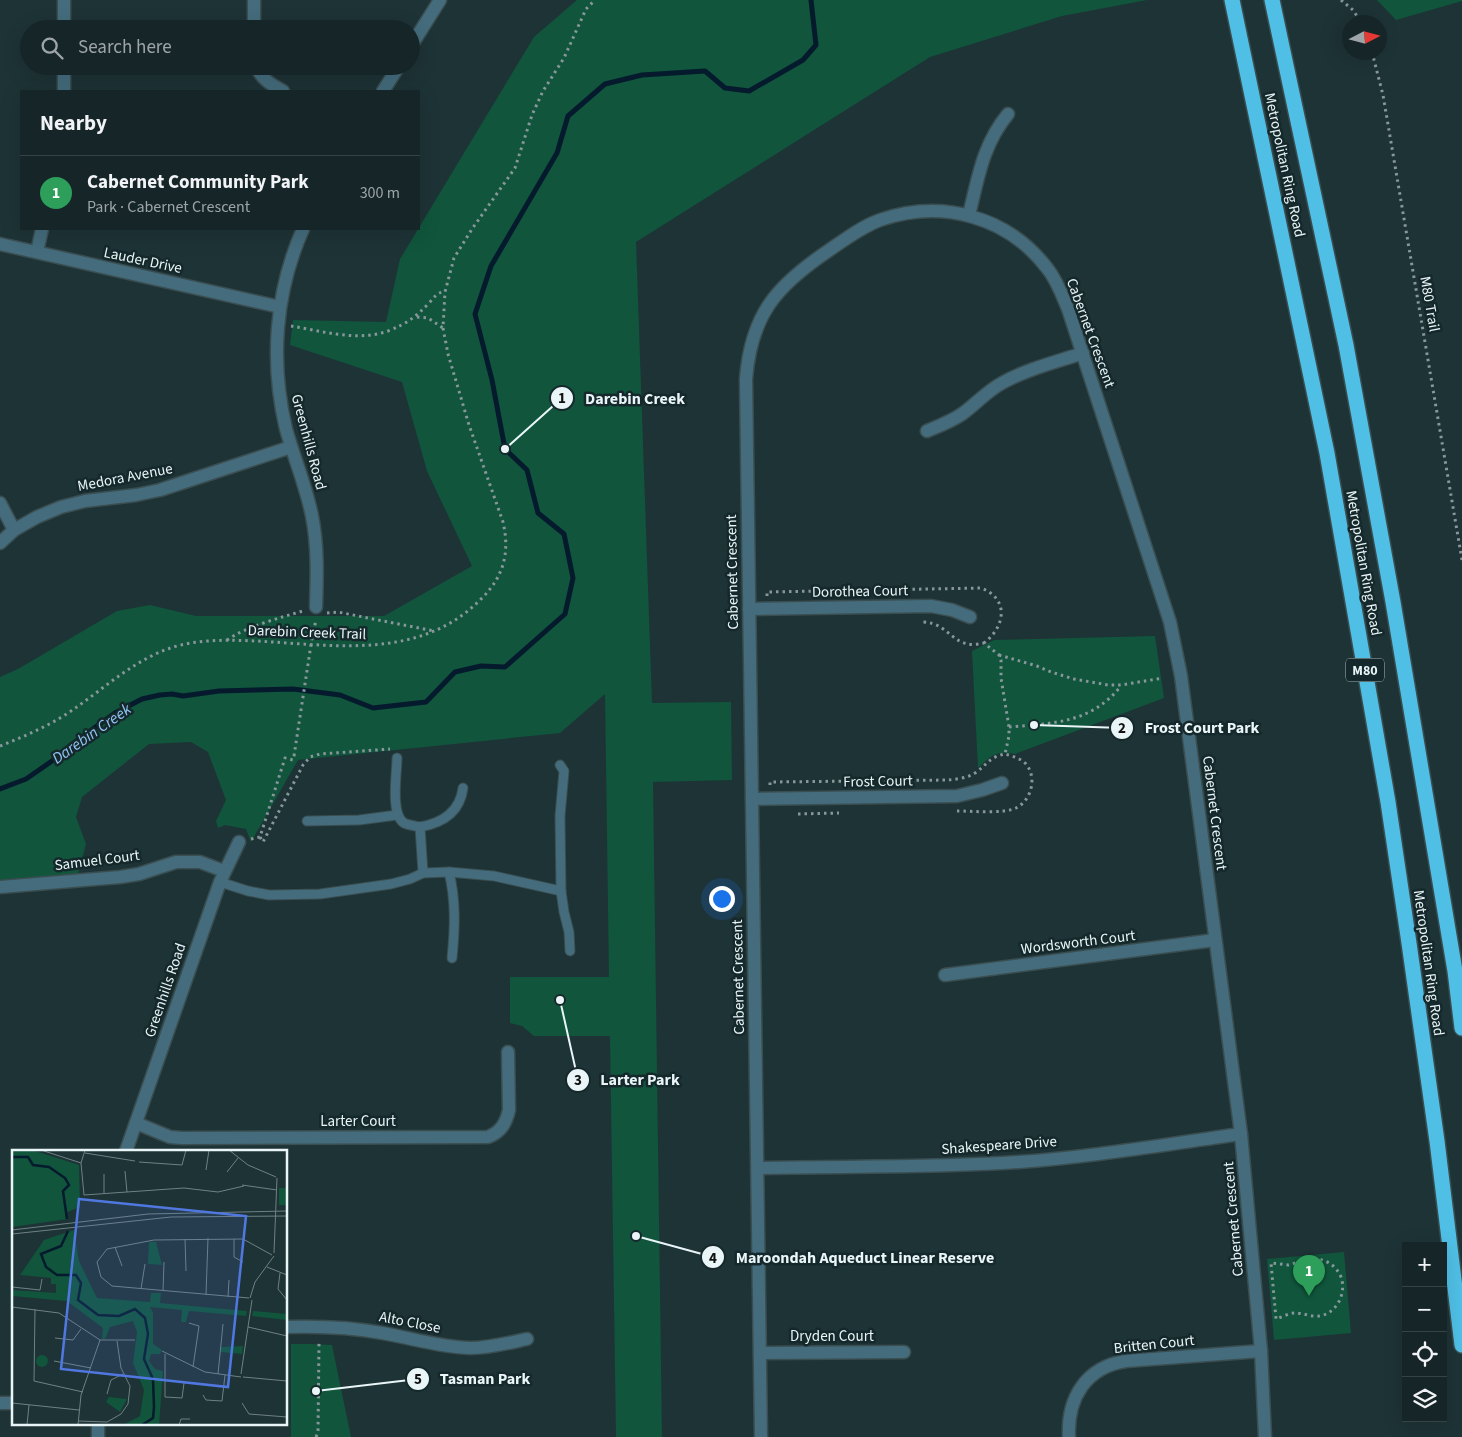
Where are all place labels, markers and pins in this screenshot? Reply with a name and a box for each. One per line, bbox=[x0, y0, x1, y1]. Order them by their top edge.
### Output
callout: Darebin Creek bbox=[550, 383, 695, 414]
callout: Frost Court Park bbox=[1110, 712, 1270, 743]
callout: Larter Park bbox=[565, 1064, 690, 1095]
callout: Maroondah Aqueduct Linear Reserve bbox=[701, 1242, 1004, 1273]
pin: 1 bbox=[1293, 1255, 1325, 1296]
callout: Tasman Park bbox=[405, 1363, 541, 1394]

